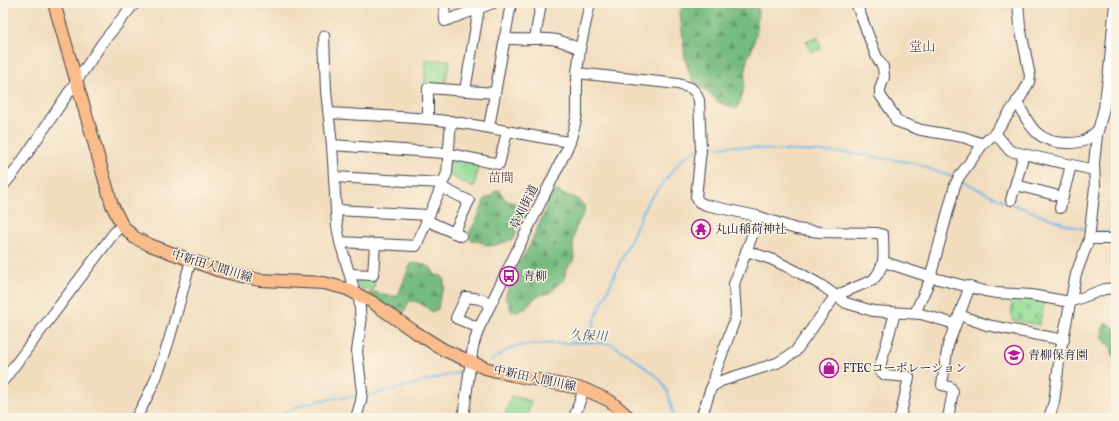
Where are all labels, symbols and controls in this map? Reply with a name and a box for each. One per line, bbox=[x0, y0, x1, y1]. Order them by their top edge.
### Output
district label: 堂山 bbox=[909, 39, 935, 57]
district label: 苗間 bbox=[488, 170, 514, 188]
street label: 草刈街道 bbox=[507, 182, 543, 233]
temple icon: 丸山稲荷神社 bbox=[690, 218, 712, 240]
place label: 丸山稲荷神社 bbox=[715, 222, 787, 238]
street label: 中新田入間川線 bbox=[169, 247, 254, 287]
bus stop icon: 青柳 bbox=[498, 265, 520, 287]
place label: 青柳 bbox=[523, 269, 547, 285]
water label: 久保川 bbox=[568, 327, 610, 347]
school or university icon: 青柳保育園 bbox=[1003, 344, 1025, 366]
place label: 青柳保育園 bbox=[1028, 348, 1088, 364]
shop icon: FTECコーポレーション bbox=[818, 357, 840, 379]
place label: FTECコーポレーション bbox=[843, 361, 967, 377]
street label: 中新田入間川線 bbox=[492, 362, 578, 396]

